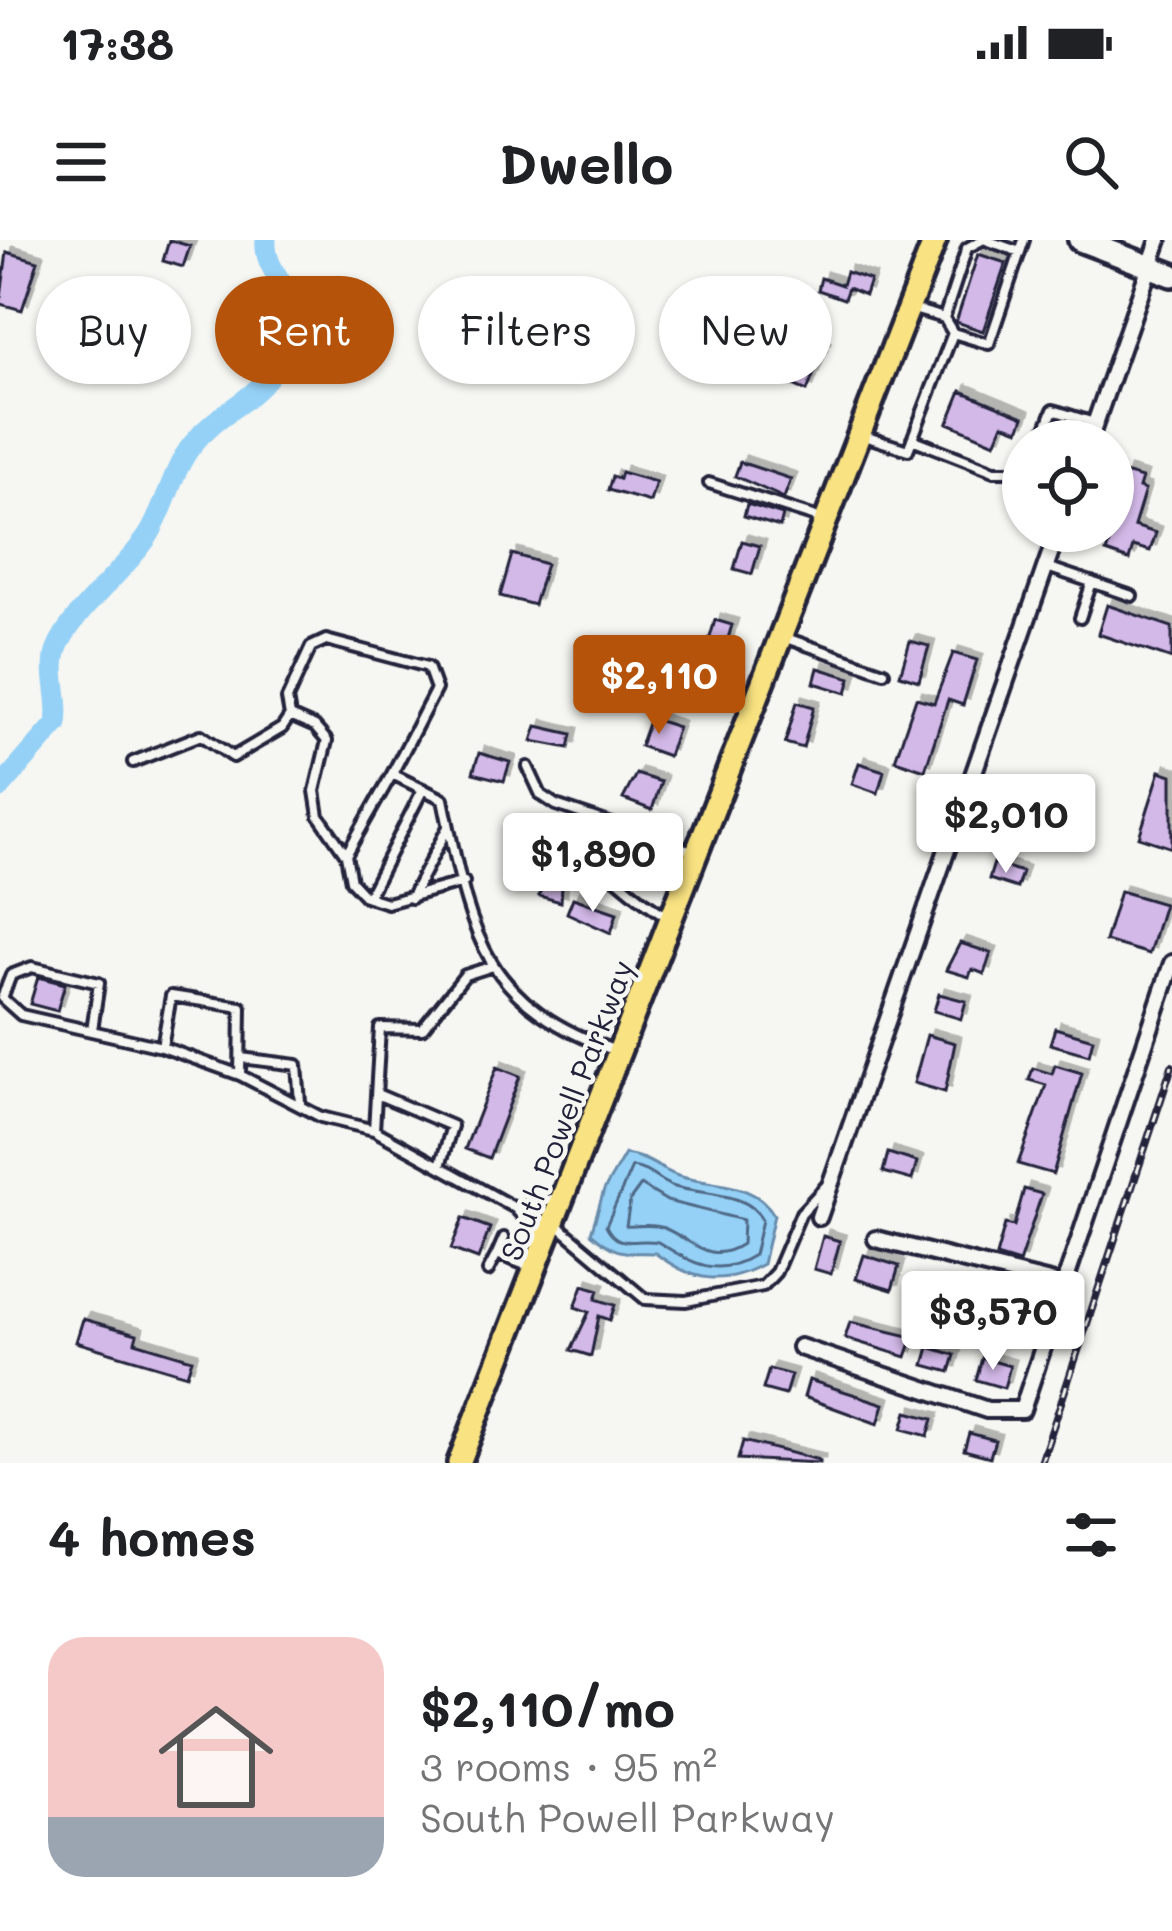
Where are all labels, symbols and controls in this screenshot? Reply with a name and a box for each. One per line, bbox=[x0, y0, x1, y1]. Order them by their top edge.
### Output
text: 17:38 bbox=[60, 13, 174, 71]
text: Dwello bbox=[499, 127, 673, 198]
icon: menu bbox=[48, 129, 114, 195]
icon: search bbox=[1058, 129, 1124, 195]
chip: Buy bbox=[36, 276, 191, 384]
chip: Rent bbox=[215, 276, 394, 384]
chip: Filters bbox=[418, 276, 635, 384]
chip: New bbox=[659, 276, 832, 384]
map controls bbox=[1002, 420, 1134, 552]
button: locate bbox=[1002, 420, 1134, 552]
pin: $2,110 bbox=[561, 635, 757, 737]
text: $2,110 bbox=[600, 648, 718, 699]
pin: $2,010 bbox=[908, 774, 1104, 876]
text: $2,010 bbox=[943, 787, 1069, 838]
pin: $1,890 bbox=[495, 813, 691, 915]
text: $1,890 bbox=[530, 826, 656, 877]
street label: South Powell Parkway bbox=[490, 954, 642, 1266]
pin: $3,570 bbox=[895, 1271, 1091, 1373]
text: $3,570 bbox=[928, 1284, 1058, 1335]
text: 4 homes bbox=[48, 1502, 256, 1569]
icon: filters bbox=[1058, 1502, 1124, 1568]
text: $2,110/mo bbox=[420, 1673, 675, 1740]
icon: home bbox=[144, 1685, 288, 1829]
text: 3 rooms · 95 m² bbox=[420, 1740, 717, 1791]
text: South Powell Parkway bbox=[420, 1791, 835, 1842]

